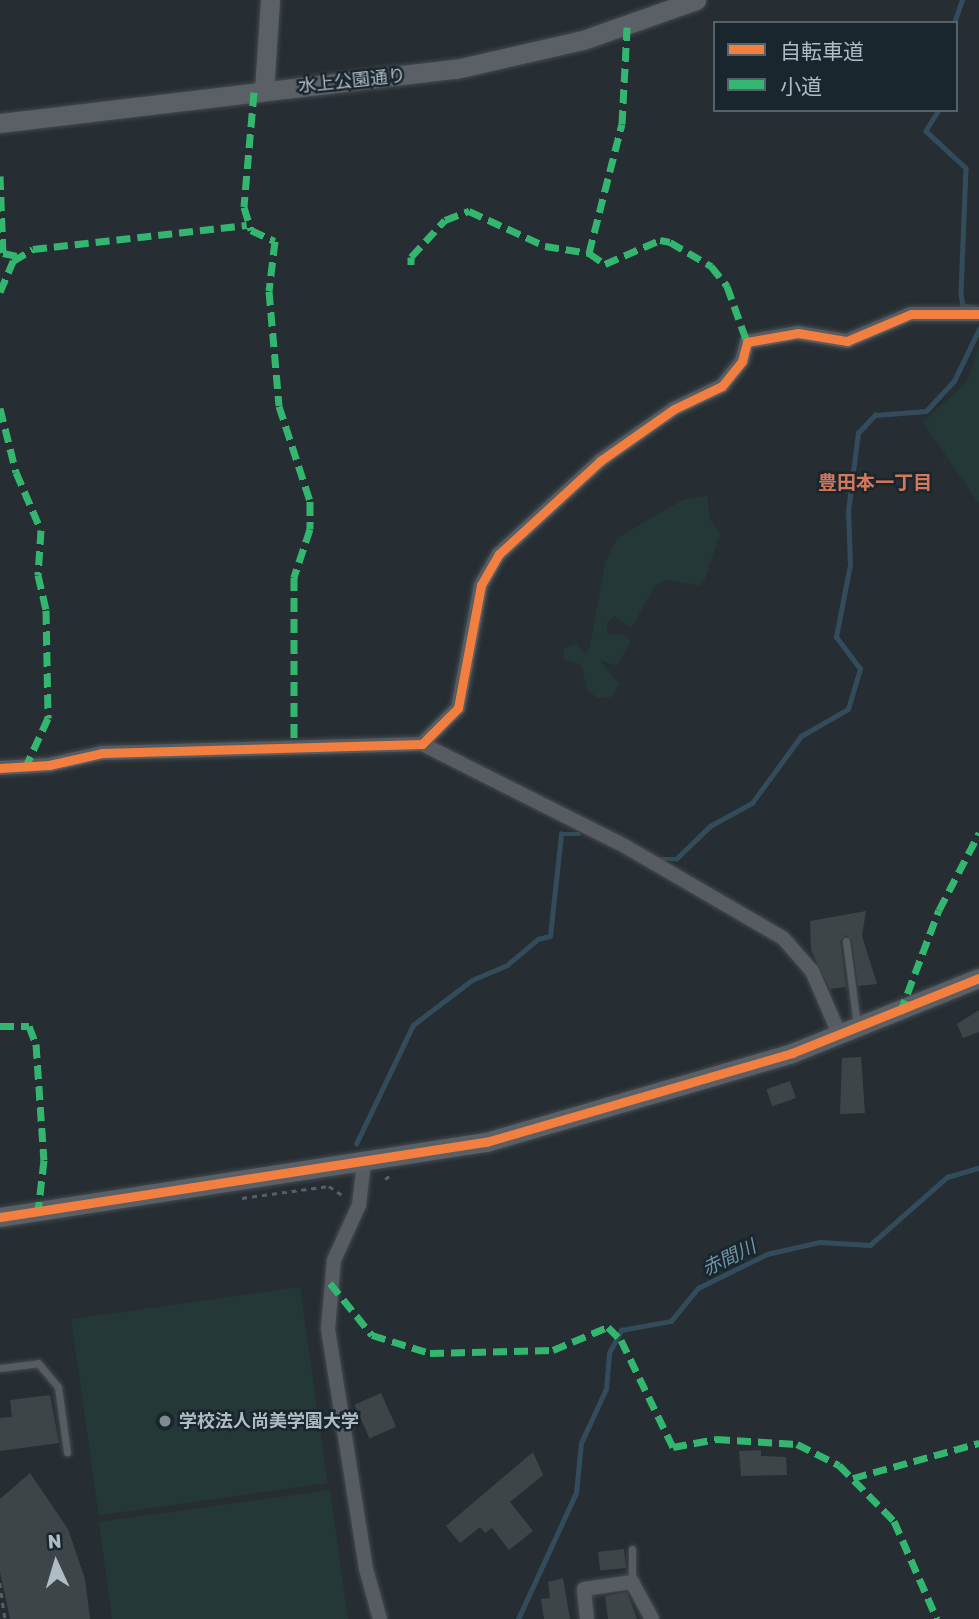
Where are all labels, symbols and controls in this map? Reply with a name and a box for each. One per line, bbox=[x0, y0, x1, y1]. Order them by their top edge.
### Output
legend bbox=[713, 21, 958, 112]
text: 自転車道 bbox=[780, 39, 864, 64]
street label: 水上公園通り bbox=[297, 65, 407, 97]
text: 小道 bbox=[780, 74, 822, 99]
district label: 豊田本一丁目 bbox=[818, 472, 932, 494]
water label: 赤間川 bbox=[698, 1235, 760, 1281]
place label: 学校法人尚美学園大学 bbox=[179, 1410, 359, 1432]
marker: 学校法人尚美学園大学 bbox=[157, 1413, 173, 1429]
north arrow bbox=[21, 1528, 91, 1598]
text: N bbox=[47, 1530, 62, 1554]

